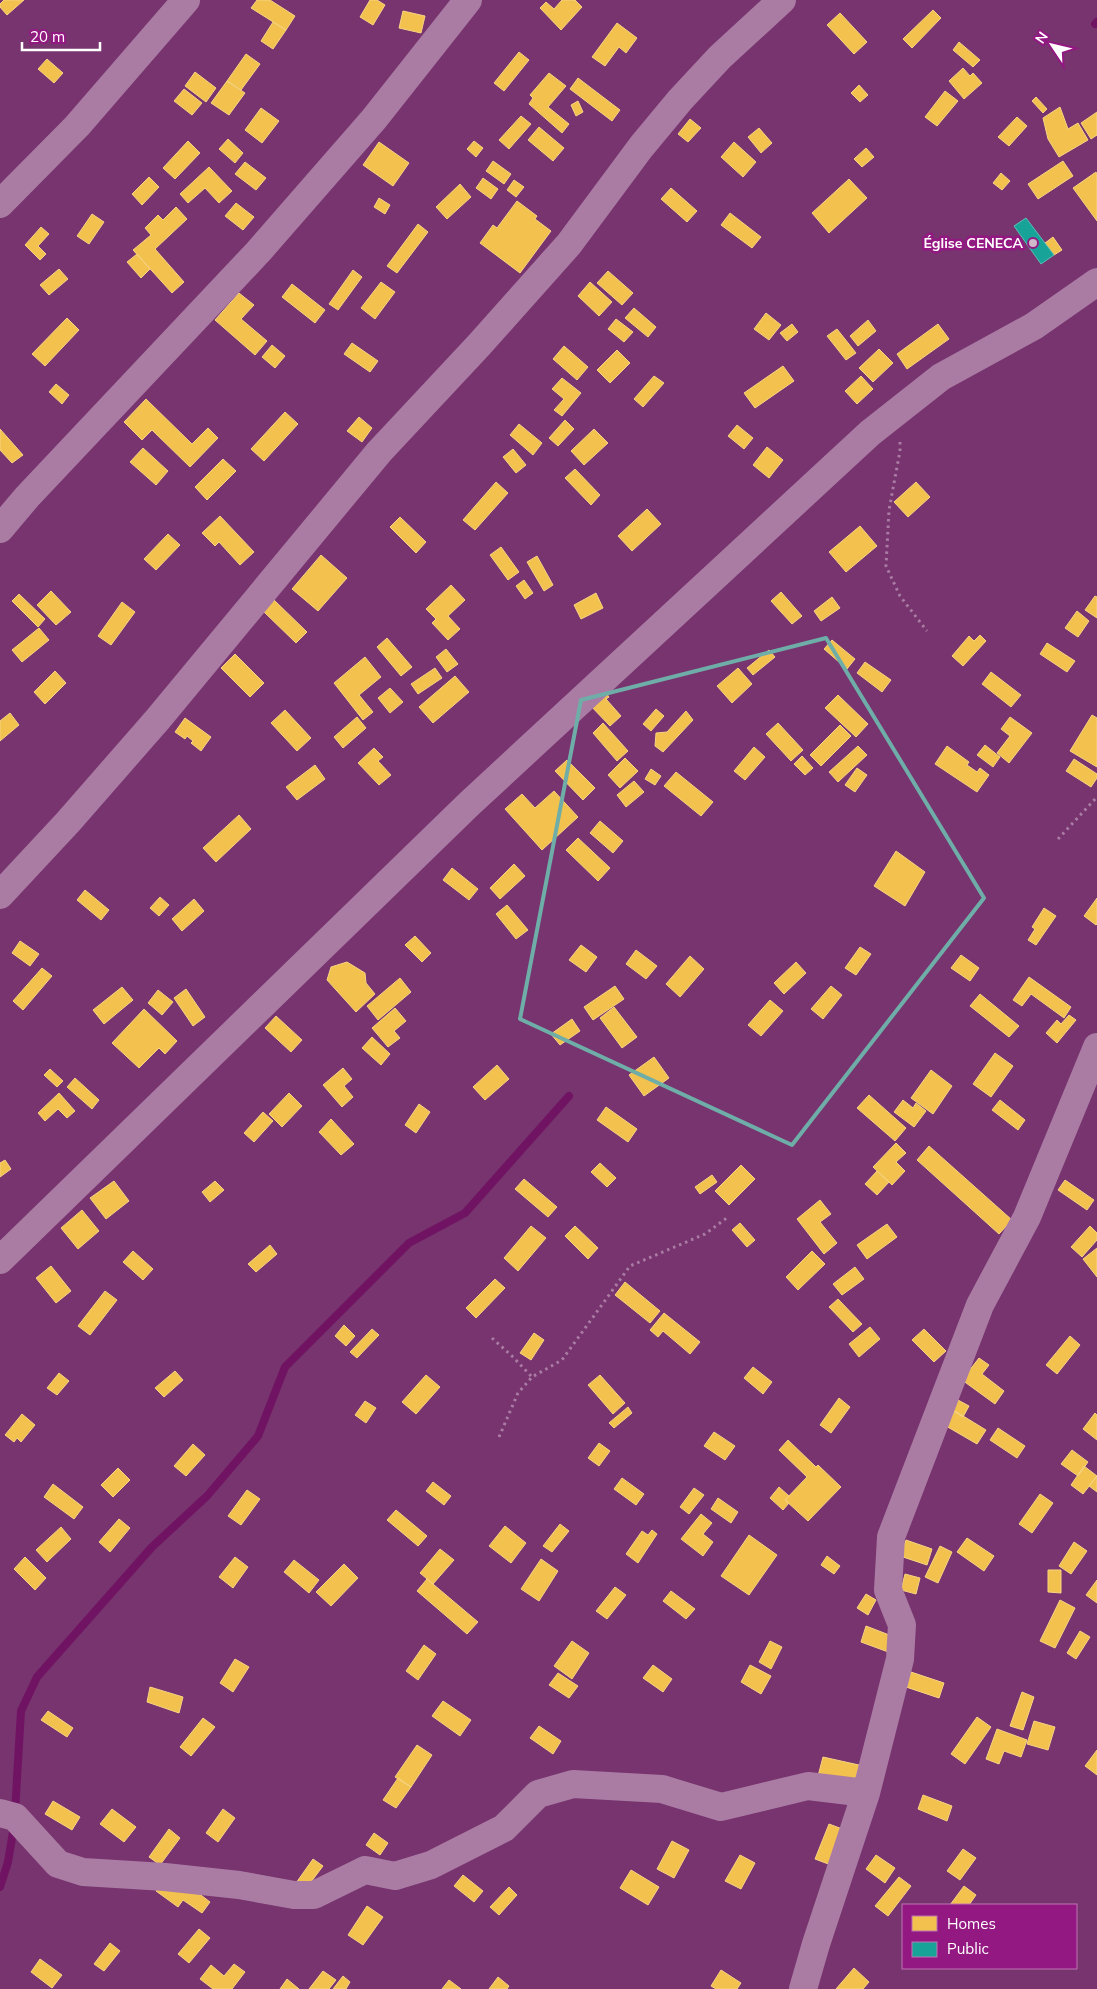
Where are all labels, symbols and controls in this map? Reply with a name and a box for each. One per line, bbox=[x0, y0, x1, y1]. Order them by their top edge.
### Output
scale bar bbox=[22, 20, 100, 52]
north arrow bbox=[1027, 20, 1077, 70]
text: 20 m bbox=[30, 27, 65, 46]
text: N bbox=[1031, 28, 1052, 47]
place label: Église CENECA bbox=[923, 234, 1023, 252]
marker: Église CENECA bbox=[1027, 237, 1039, 249]
legend bbox=[902, 1904, 1077, 1969]
text: Homes bbox=[947, 1914, 996, 1933]
text: Public bbox=[947, 1939, 989, 1958]

